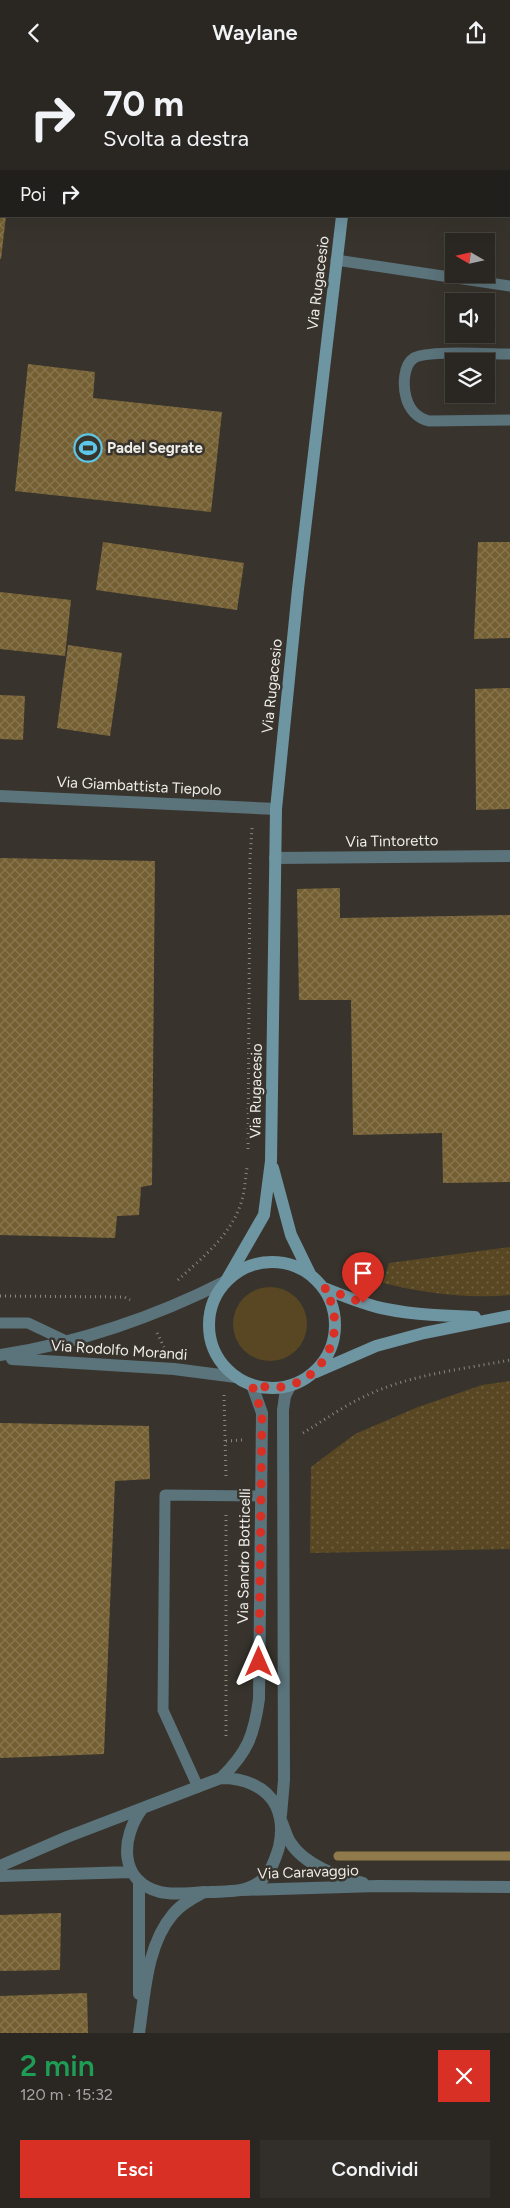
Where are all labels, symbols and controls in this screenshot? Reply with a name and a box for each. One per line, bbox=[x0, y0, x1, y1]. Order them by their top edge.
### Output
icon: back bbox=[20, 19, 48, 47]
text: Waylane bbox=[212, 19, 298, 46]
icon: share bbox=[462, 19, 490, 47]
text: 70 m bbox=[103, 83, 184, 125]
icon: right bbox=[20, 85, 85, 150]
text: Svolta a destra bbox=[103, 125, 249, 152]
icon: right bbox=[56, 180, 84, 208]
text: Poi bbox=[20, 183, 46, 206]
north arrow bbox=[445, 233, 495, 283]
map controls bbox=[445, 233, 495, 403]
street label: Via Rugacesio bbox=[303, 234, 333, 331]
button: sound bbox=[445, 293, 495, 343]
button: layers bbox=[445, 353, 495, 403]
sports icon: Padel Segrate bbox=[73, 433, 103, 463]
place label: Padel Segrate bbox=[107, 439, 203, 457]
street label: Via Rugacesio bbox=[258, 638, 286, 734]
street label: Via Giambattista Tiepolo bbox=[56, 773, 222, 799]
street label: Via Tintoretto bbox=[345, 831, 439, 851]
street label: Via Rugacesio bbox=[246, 1043, 266, 1139]
pin bbox=[342, 1252, 384, 1303]
icon: arrive bbox=[349, 1259, 377, 1287]
street label: Via Rodolfo Morandi bbox=[50, 1336, 188, 1364]
street label: Via Sandro Botticelli bbox=[234, 1488, 254, 1624]
position arrow bbox=[232, 1635, 284, 1687]
street label: Via Caravaggio bbox=[257, 1861, 359, 1883]
text: 2 min bbox=[20, 2047, 95, 2084]
button: close bbox=[438, 2050, 490, 2102]
text: 120 m · 15:32 bbox=[20, 2085, 113, 2104]
button: Esci bbox=[20, 2140, 250, 2198]
button: Condividi bbox=[260, 2140, 490, 2198]

